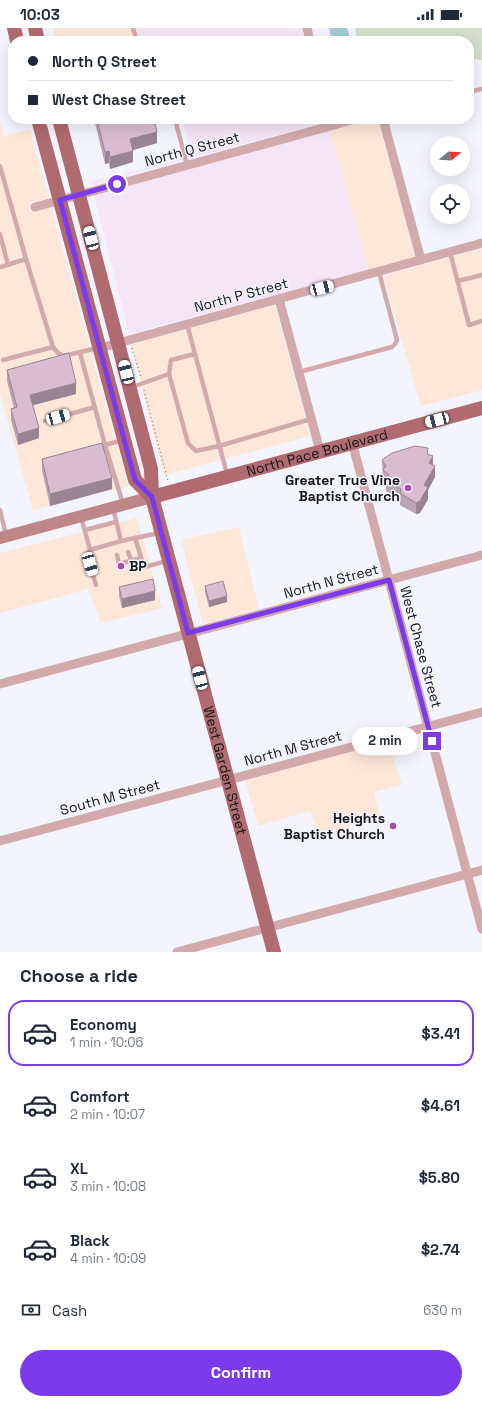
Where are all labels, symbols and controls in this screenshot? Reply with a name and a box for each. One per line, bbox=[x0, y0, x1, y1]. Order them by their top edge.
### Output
text: 10:03 bbox=[20, 5, 60, 24]
text: North Q Street bbox=[52, 52, 157, 71]
text: West Chase Street bbox=[52, 90, 186, 109]
street label: North Q Street bbox=[143, 128, 241, 170]
north arrow bbox=[430, 136, 470, 176]
map controls bbox=[430, 136, 470, 224]
route start bbox=[108, 175, 126, 193]
button: locate bbox=[430, 184, 470, 224]
car bbox=[82, 225, 100, 251]
street label: North P Street bbox=[192, 274, 290, 316]
car bbox=[309, 279, 335, 297]
car bbox=[117, 359, 135, 385]
car bbox=[45, 408, 71, 426]
car bbox=[424, 411, 450, 429]
street label: North Pace Boulevard bbox=[244, 425, 390, 480]
place label: Greater True Vine Baptist Church bbox=[285, 471, 400, 505]
marker: Greater True Vine Baptist Church bbox=[403, 483, 413, 493]
car bbox=[81, 551, 99, 577]
place label: BP bbox=[129, 557, 147, 575]
street label: North N Street bbox=[282, 560, 380, 602]
marker: BP bbox=[116, 561, 126, 571]
street label: West Chase Street bbox=[396, 584, 446, 710]
car bbox=[191, 665, 209, 691]
street label: West Garden Street bbox=[199, 704, 251, 837]
street label: North M Street bbox=[242, 726, 344, 770]
callout: 2 min bbox=[352, 727, 418, 755]
text: 2 min bbox=[368, 732, 402, 749]
route end bbox=[423, 732, 441, 750]
street label: South M Street bbox=[58, 775, 162, 819]
place label: Heights Baptist Church bbox=[283, 809, 385, 843]
marker: Heights Baptist Church bbox=[388, 821, 398, 831]
text: Choose a ride bbox=[20, 964, 138, 987]
icon: car bbox=[22, 1015, 58, 1051]
text: Economy bbox=[70, 1015, 137, 1034]
text: $3.41 bbox=[422, 1024, 460, 1043]
text: 1 min · 10:06 bbox=[70, 1034, 144, 1051]
icon: car bbox=[22, 1087, 58, 1123]
text: Comfort bbox=[70, 1087, 130, 1106]
text: $4.61 bbox=[421, 1096, 460, 1115]
text: 2 min · 10:07 bbox=[70, 1106, 145, 1123]
icon: car bbox=[22, 1159, 58, 1195]
text: XL bbox=[70, 1159, 88, 1178]
text: $5.80 bbox=[419, 1168, 460, 1187]
text: 3 min · 10:08 bbox=[70, 1178, 146, 1195]
icon: car bbox=[22, 1231, 58, 1267]
text: Black bbox=[70, 1231, 110, 1250]
text: $2.74 bbox=[421, 1240, 460, 1259]
text: 4 min · 10:09 bbox=[70, 1250, 146, 1267]
icon: cash bbox=[20, 1299, 42, 1321]
text: Cash bbox=[52, 1301, 87, 1320]
text: 630 m bbox=[423, 1302, 462, 1319]
button: Confirm bbox=[20, 1350, 462, 1396]

